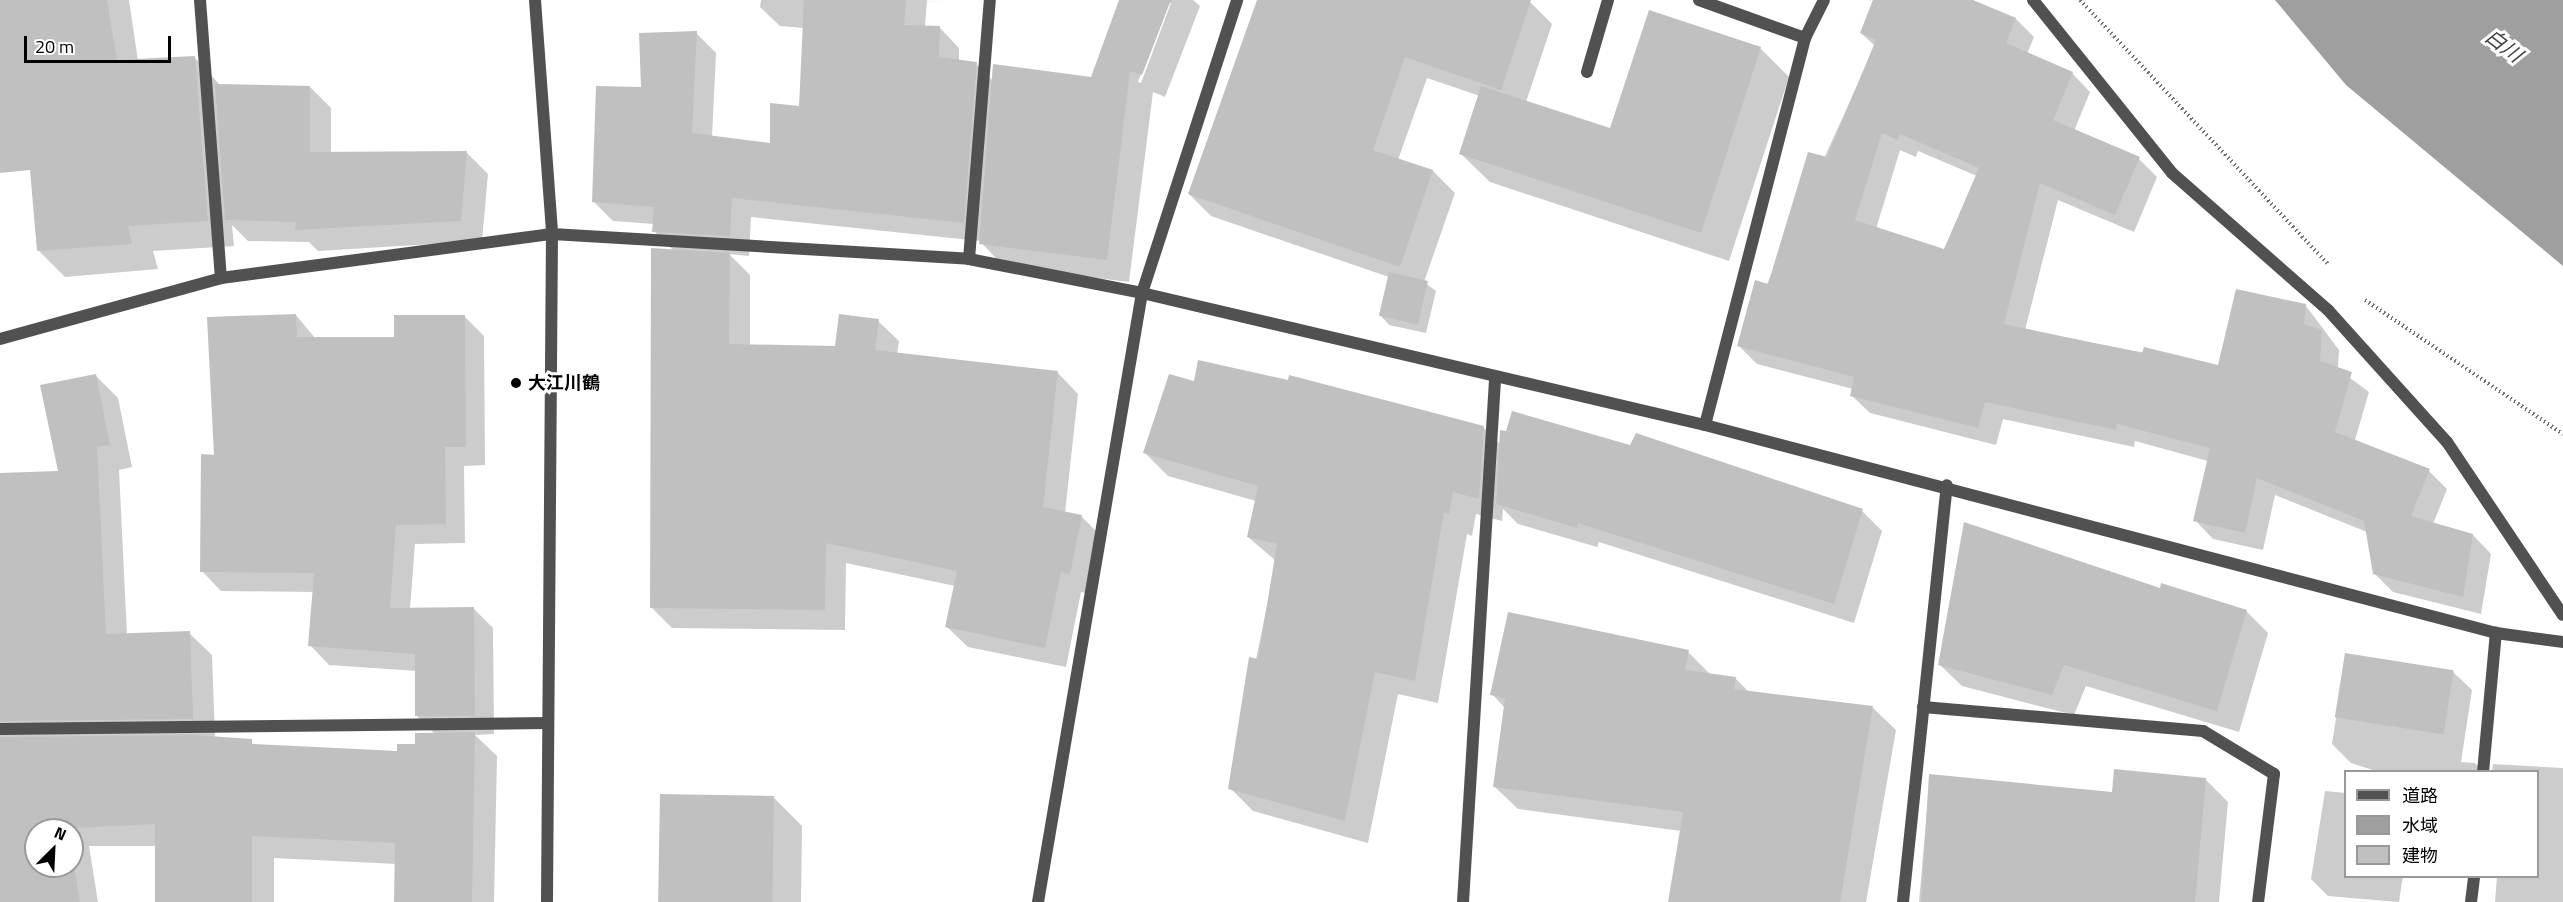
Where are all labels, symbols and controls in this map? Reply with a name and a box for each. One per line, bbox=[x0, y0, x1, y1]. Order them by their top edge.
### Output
water label: 白川 bbox=[2481, 23, 2527, 67]
scale bar bbox=[27, 24, 174, 62]
text: 20 m bbox=[35, 33, 74, 60]
place label: 大江川鶴 bbox=[528, 372, 600, 394]
marker: 大江川鶴 bbox=[509, 376, 523, 390]
legend bbox=[2344, 770, 2539, 878]
text: 道路 bbox=[2402, 782, 2438, 809]
text: 水域 bbox=[2402, 812, 2438, 839]
north arrow bbox=[24, 818, 84, 878]
text: N bbox=[51, 820, 70, 847]
text: 建物 bbox=[2402, 842, 2438, 869]

